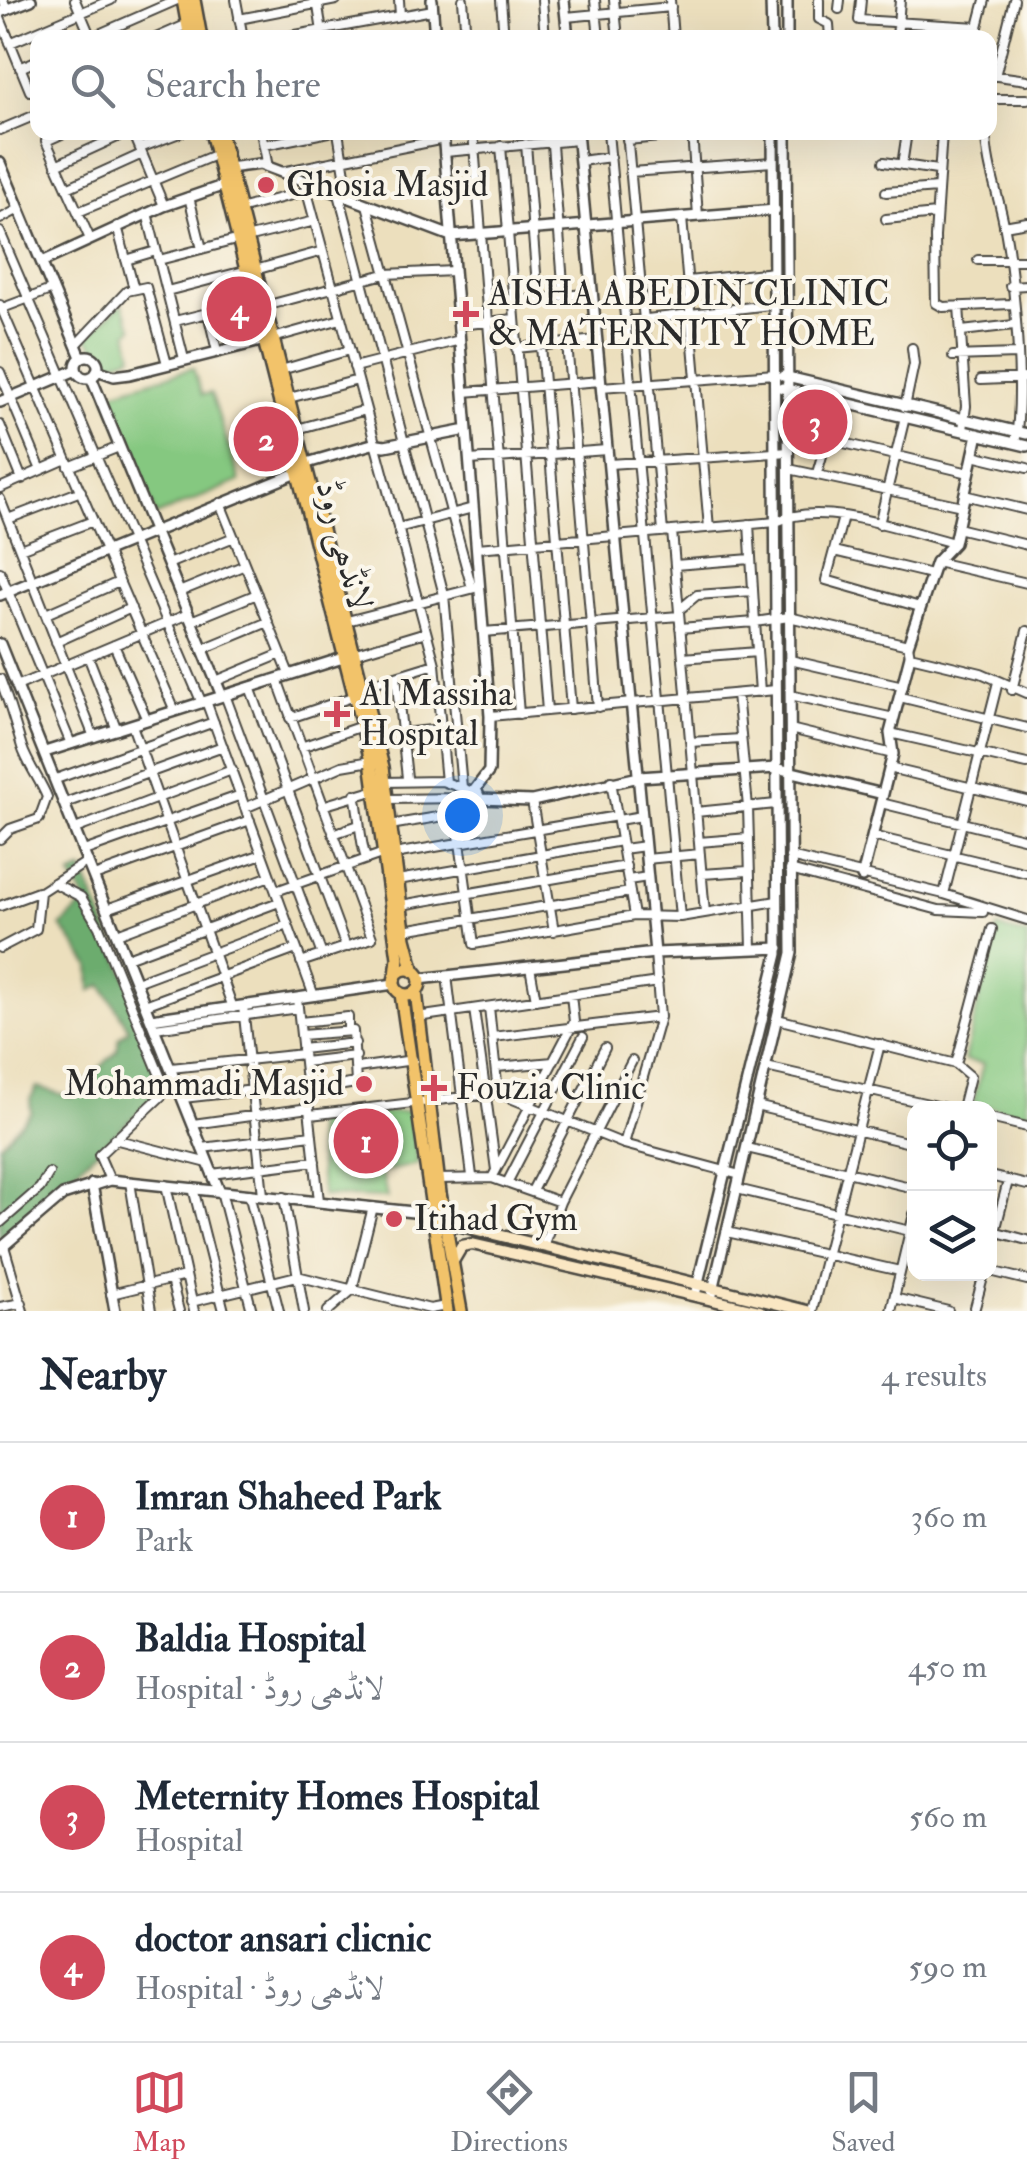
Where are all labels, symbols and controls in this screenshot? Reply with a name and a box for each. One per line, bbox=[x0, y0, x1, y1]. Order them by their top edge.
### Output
search box bbox=[30, 30, 997, 140]
icon: search bbox=[65, 58, 120, 113]
text: Search here bbox=[145, 61, 321, 109]
place label: Ghosia Masjid bbox=[286, 163, 488, 207]
marker: Ghosia Masjid bbox=[255, 174, 277, 196]
pin: 4 bbox=[206, 272, 272, 346]
place label: AISHA ABEDIN CLINIC & MATERNITY HOME bbox=[487, 272, 889, 356]
marker: AISHA ABEDIN CLINIC & MATERNITY HOME bbox=[453, 301, 479, 327]
pin: 3 bbox=[782, 384, 848, 460]
pin: 2 bbox=[234, 402, 298, 476]
street label: لانڈھی روڈ bbox=[305, 475, 382, 615]
place label: Al Massiha Hospital bbox=[359, 672, 513, 756]
marker: Al Massiha Hospital bbox=[324, 701, 350, 727]
your location bbox=[437, 790, 488, 841]
place label: Mohammadi Masjid bbox=[64, 1062, 344, 1106]
place label: Fouzia Clinic bbox=[456, 1066, 645, 1110]
marker: Mohammadi Masjid bbox=[353, 1073, 375, 1095]
marker: Fouzia Clinic bbox=[421, 1075, 447, 1101]
map controls bbox=[907, 1101, 997, 1281]
button: locate bbox=[907, 1101, 997, 1191]
pin: 1 bbox=[334, 1104, 398, 1178]
button: layers bbox=[907, 1191, 997, 1281]
place label: Itihad Gym bbox=[414, 1197, 578, 1241]
marker: Itihad Gym bbox=[383, 1208, 405, 1230]
text: Nearby bbox=[40, 1350, 166, 1402]
text: 4 results bbox=[881, 1356, 987, 1396]
text: Imran Shaheed Park bbox=[135, 1473, 441, 1521]
text: 1 bbox=[67, 1497, 78, 1537]
text: 360 m bbox=[911, 1497, 987, 1537]
text: Park bbox=[135, 1521, 193, 1561]
text: Baldia Hospital bbox=[135, 1615, 366, 1663]
text: 2 bbox=[64, 1647, 81, 1687]
text: 450 m bbox=[908, 1647, 987, 1687]
text: Hospital · لانڈھی روڈ bbox=[135, 1669, 384, 1709]
text: Meternity Homes Hospital bbox=[135, 1773, 540, 1821]
text: 3 bbox=[66, 1797, 79, 1837]
text: 560 m bbox=[909, 1797, 987, 1837]
text: Hospital bbox=[135, 1821, 243, 1861]
text: doctor ansari clicnic bbox=[135, 1915, 431, 1963]
text: 4 bbox=[64, 1947, 81, 1987]
text: 590 m bbox=[909, 1947, 987, 1987]
text: Hospital · لانڈھی روڈ bbox=[135, 1969, 384, 2009]
tab: Map bbox=[132, 2065, 187, 2160]
tab: Directions bbox=[450, 2065, 568, 2160]
tab: Saved bbox=[831, 2065, 895, 2160]

